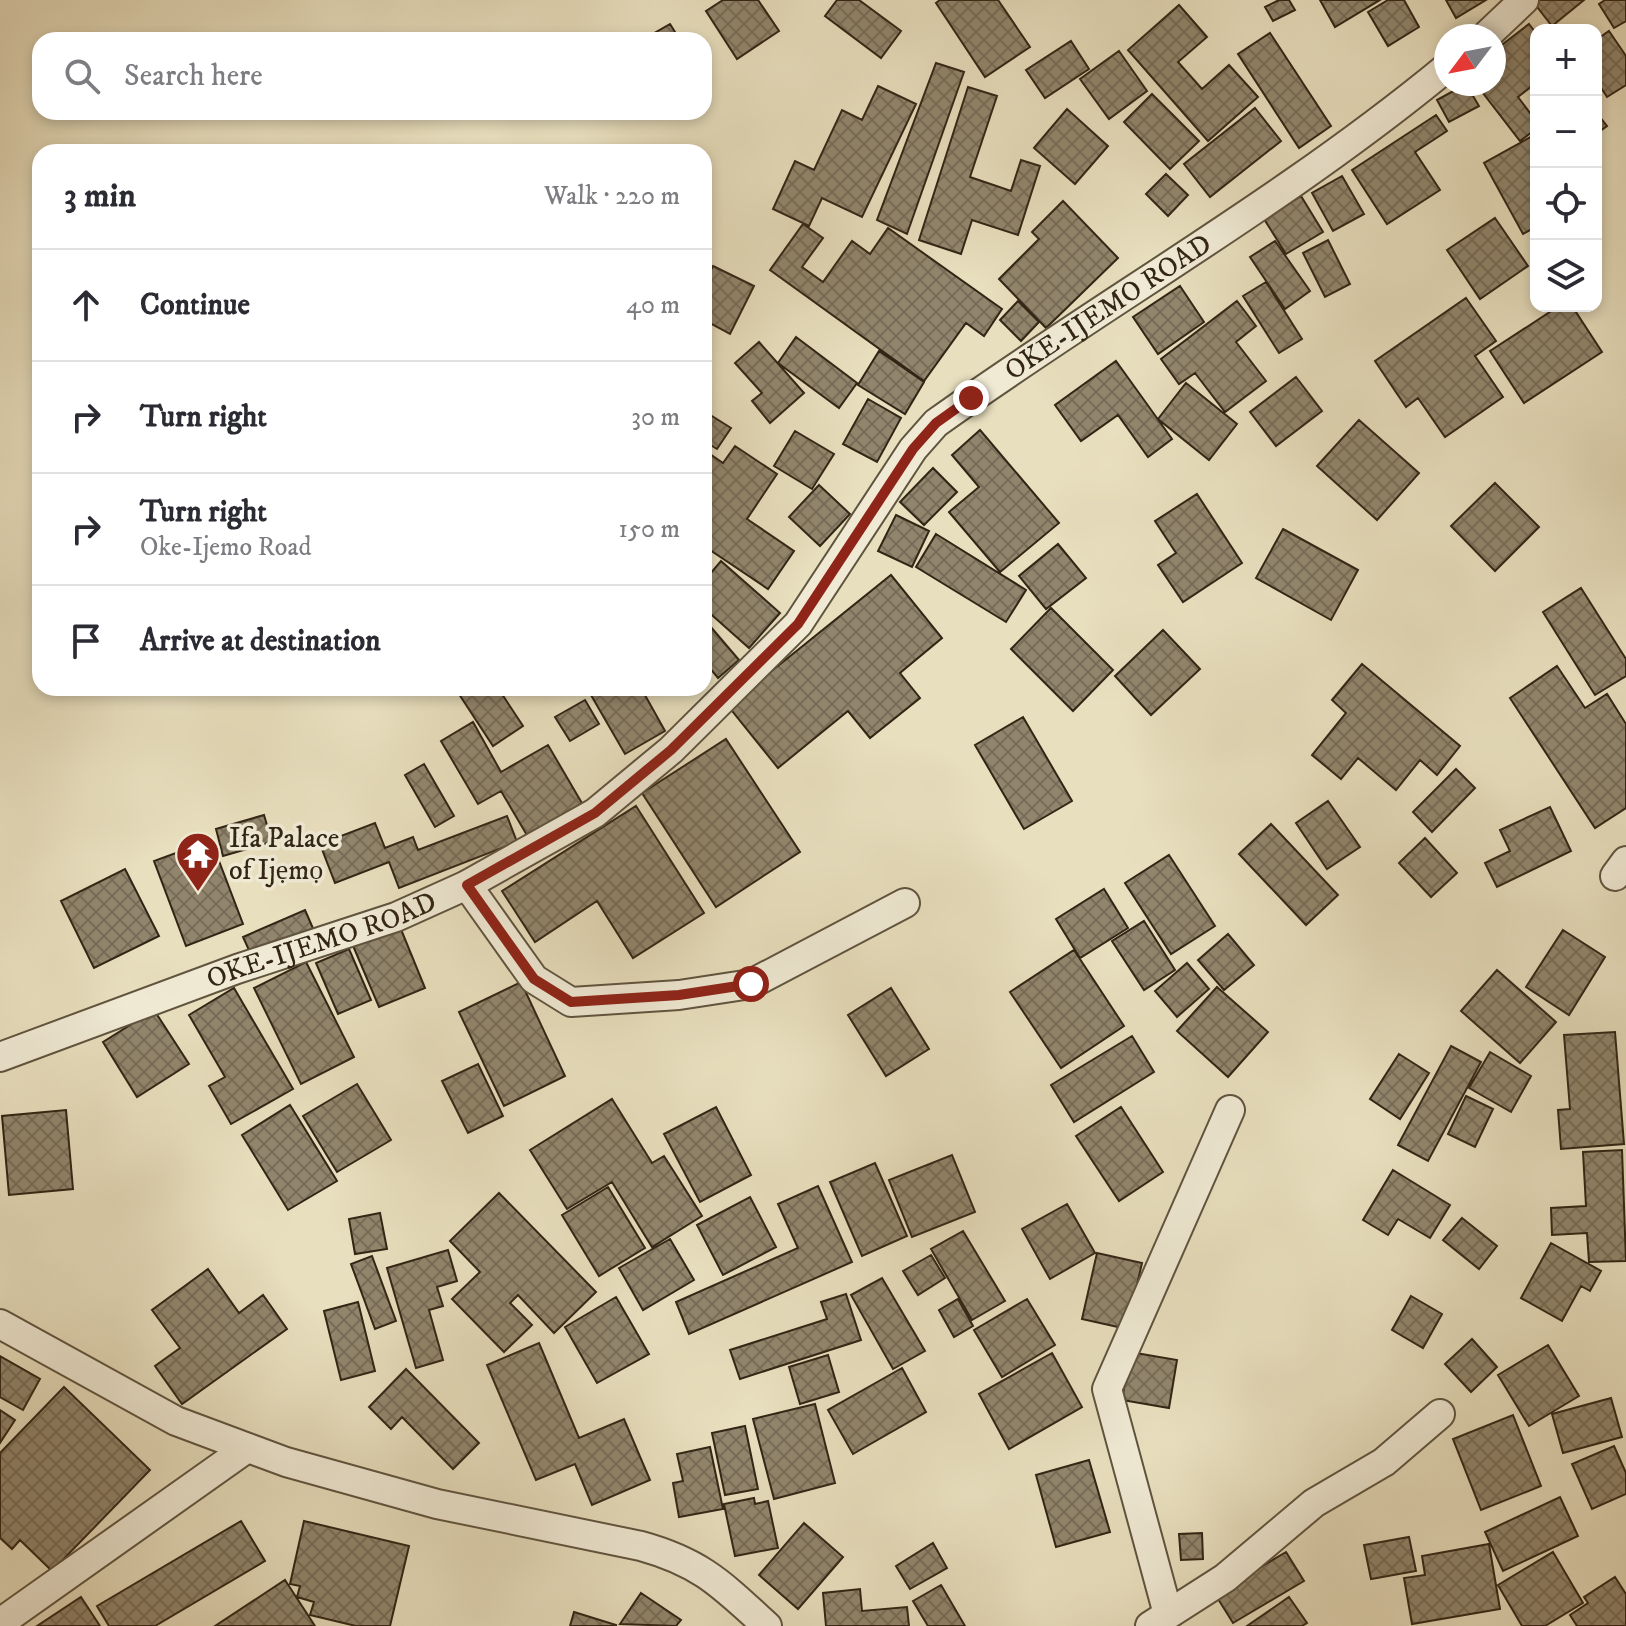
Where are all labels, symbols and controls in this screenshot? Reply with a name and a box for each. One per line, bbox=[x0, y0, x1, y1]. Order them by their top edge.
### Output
north arrow bbox=[1434, 24, 1506, 96]
map controls bbox=[1530, 24, 1602, 312]
button: + bbox=[1530, 24, 1602, 96]
search box bbox=[32, 32, 712, 120]
icon: search bbox=[60, 54, 104, 98]
text: Search here bbox=[124, 58, 263, 95]
button: − bbox=[1530, 96, 1602, 168]
button: locate bbox=[1530, 168, 1602, 240]
text: 3 min bbox=[64, 175, 136, 217]
text: Walk · 220 m bbox=[544, 180, 680, 213]
street label: OKE-IJEMO ROAD bbox=[998, 226, 1218, 388]
button: layers bbox=[1530, 240, 1602, 312]
icon: ahead bbox=[64, 283, 108, 327]
text: Continue bbox=[140, 287, 250, 324]
text: 40 m bbox=[626, 289, 680, 322]
route end bbox=[953, 380, 989, 416]
icon: right bbox=[64, 395, 108, 439]
text: Turn right bbox=[140, 399, 267, 436]
text: 30 m bbox=[631, 401, 680, 434]
text: Turn right bbox=[140, 494, 267, 531]
icon: right bbox=[64, 507, 108, 551]
text: 150 m bbox=[619, 513, 680, 546]
text: Oke-Ijemo Road bbox=[140, 531, 311, 564]
icon: arrive bbox=[64, 619, 108, 663]
text: Arrive at destination bbox=[140, 623, 381, 660]
place label: Ifa Palace of Ijẹmọ bbox=[229, 821, 339, 888]
temple icon: Ifa Palace of Ijẹmọ bbox=[174, 830, 222, 893]
street label: OKE-IJEMO ROAD bbox=[202, 884, 442, 996]
route start bbox=[733, 966, 769, 1002]

